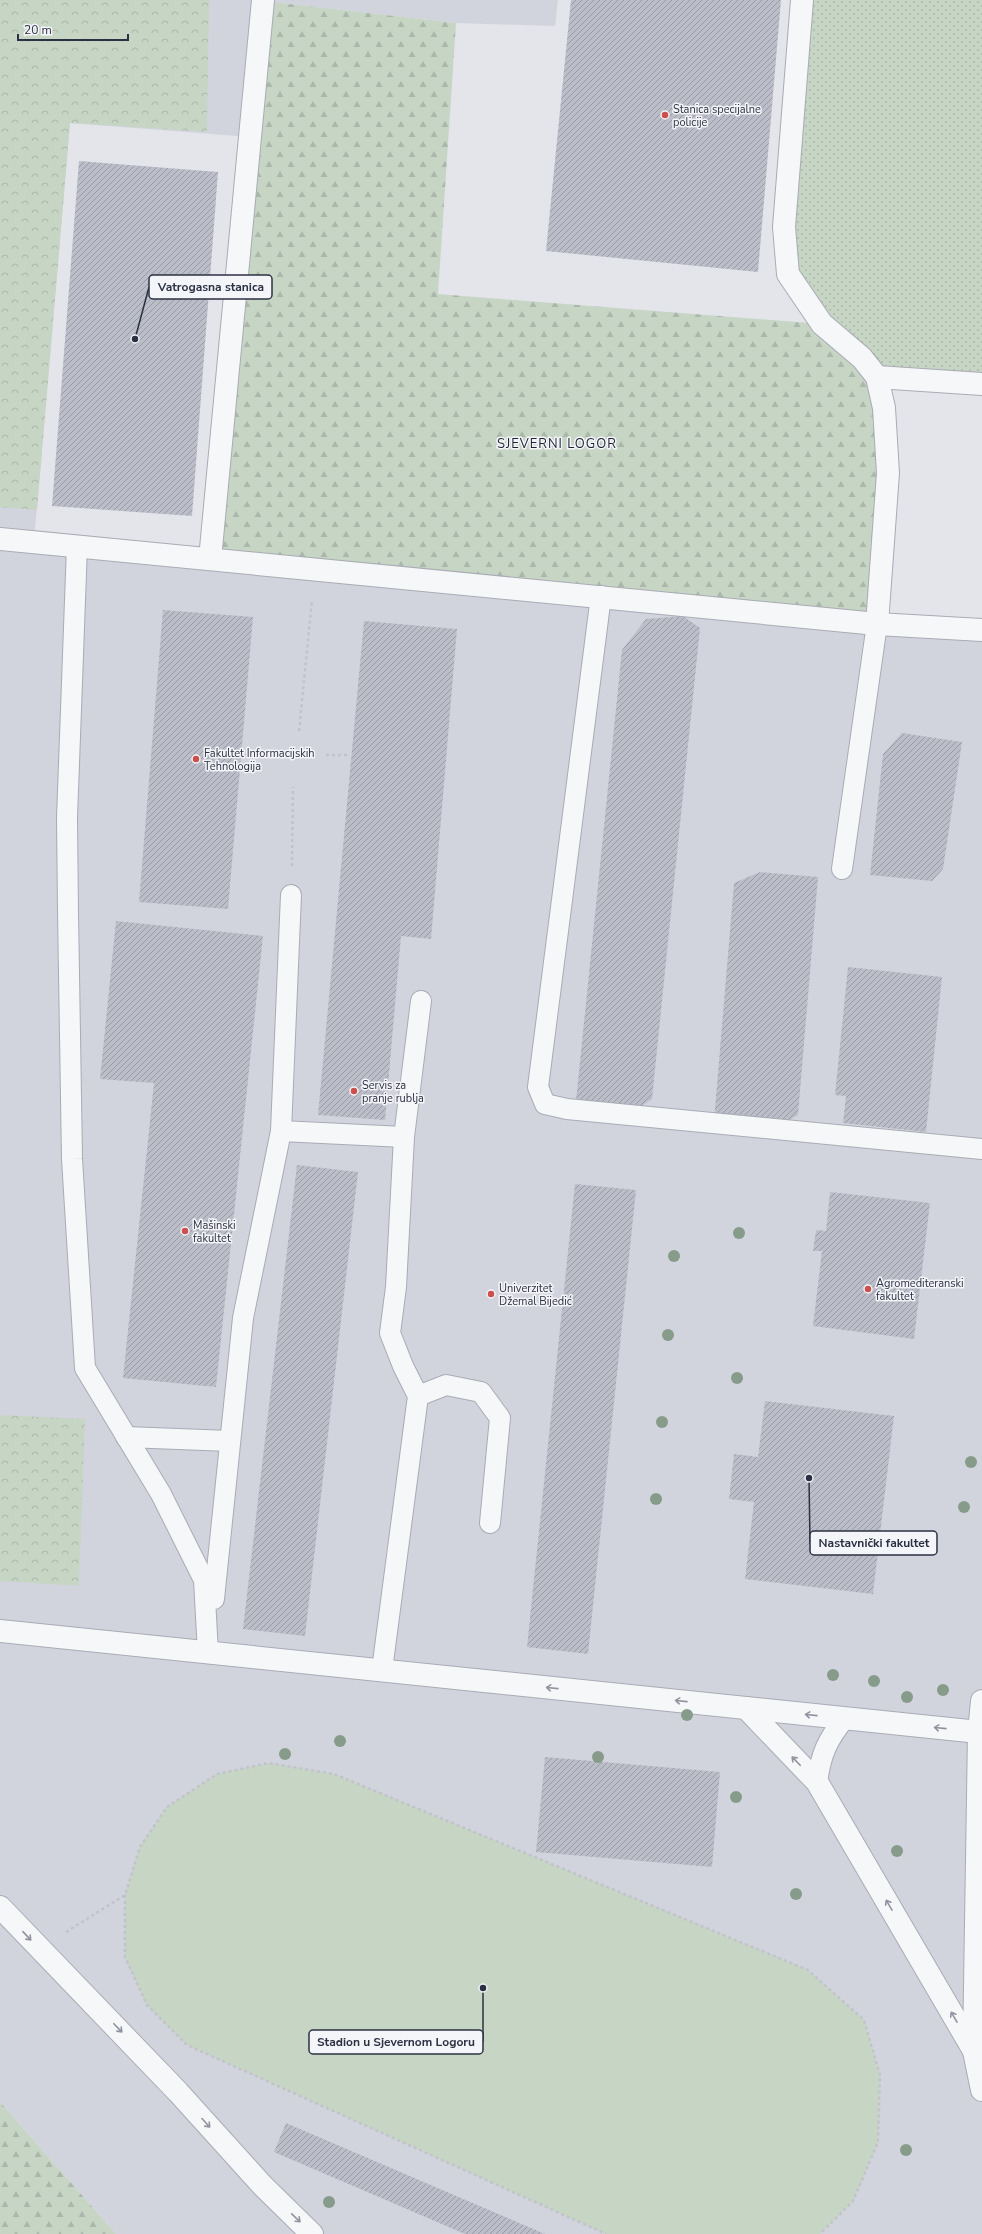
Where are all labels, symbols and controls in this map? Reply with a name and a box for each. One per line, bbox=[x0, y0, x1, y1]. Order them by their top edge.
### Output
scale bar bbox=[18, 16, 128, 42]
text: 20 m bbox=[24, 22, 52, 38]
place label: Stanica specijalne policije bbox=[673, 102, 761, 130]
marker: Stanica specijalne policije bbox=[660, 110, 670, 120]
callout: Vatrogasna stanica bbox=[149, 275, 272, 299]
text: Vatrogasna stanica bbox=[157, 279, 264, 295]
district label: SJEVERNI LOGOR bbox=[497, 435, 617, 453]
place label: Fakultet Informacijskih Tehnologija bbox=[204, 746, 315, 774]
marker: Fakultet Informacijskih Tehnologija bbox=[191, 754, 201, 764]
place label: Servis za pranje rublja bbox=[362, 1078, 424, 1106]
marker: Servis za pranje rublja bbox=[349, 1086, 359, 1096]
place label: Mašinski fakultet bbox=[193, 1218, 236, 1246]
marker: Mašinski fakultet bbox=[180, 1226, 190, 1236]
place label: Agromediteranski fakultet bbox=[876, 1276, 964, 1304]
place label: Univerzitet Džemal Bijedić bbox=[499, 1281, 572, 1309]
marker: Agromediteranski fakultet bbox=[863, 1284, 873, 1294]
marker: Univerzitet Džemal Bijedić bbox=[486, 1289, 496, 1299]
callout: Nastavnički fakultet bbox=[810, 1531, 937, 1555]
text: Nastavnički fakultet bbox=[819, 1535, 930, 1551]
one-way arrow bbox=[546, 1684, 559, 1691]
one-way arrow bbox=[675, 1697, 688, 1705]
one-way arrow bbox=[804, 1711, 817, 1718]
one-way arrow bbox=[934, 1725, 947, 1732]
one-way arrow bbox=[792, 1756, 801, 1766]
one-way arrow bbox=[884, 1899, 892, 1911]
one-way arrow bbox=[22, 1930, 31, 1941]
one-way arrow bbox=[950, 2011, 958, 2023]
one-way arrow bbox=[113, 2023, 122, 2033]
callout: Stadion u Sjevernom Logoru bbox=[309, 2030, 483, 2054]
text: Stadion u Sjevernom Logoru bbox=[317, 2034, 475, 2050]
one-way arrow bbox=[202, 2118, 211, 2128]
one-way arrow bbox=[291, 2213, 301, 2223]

